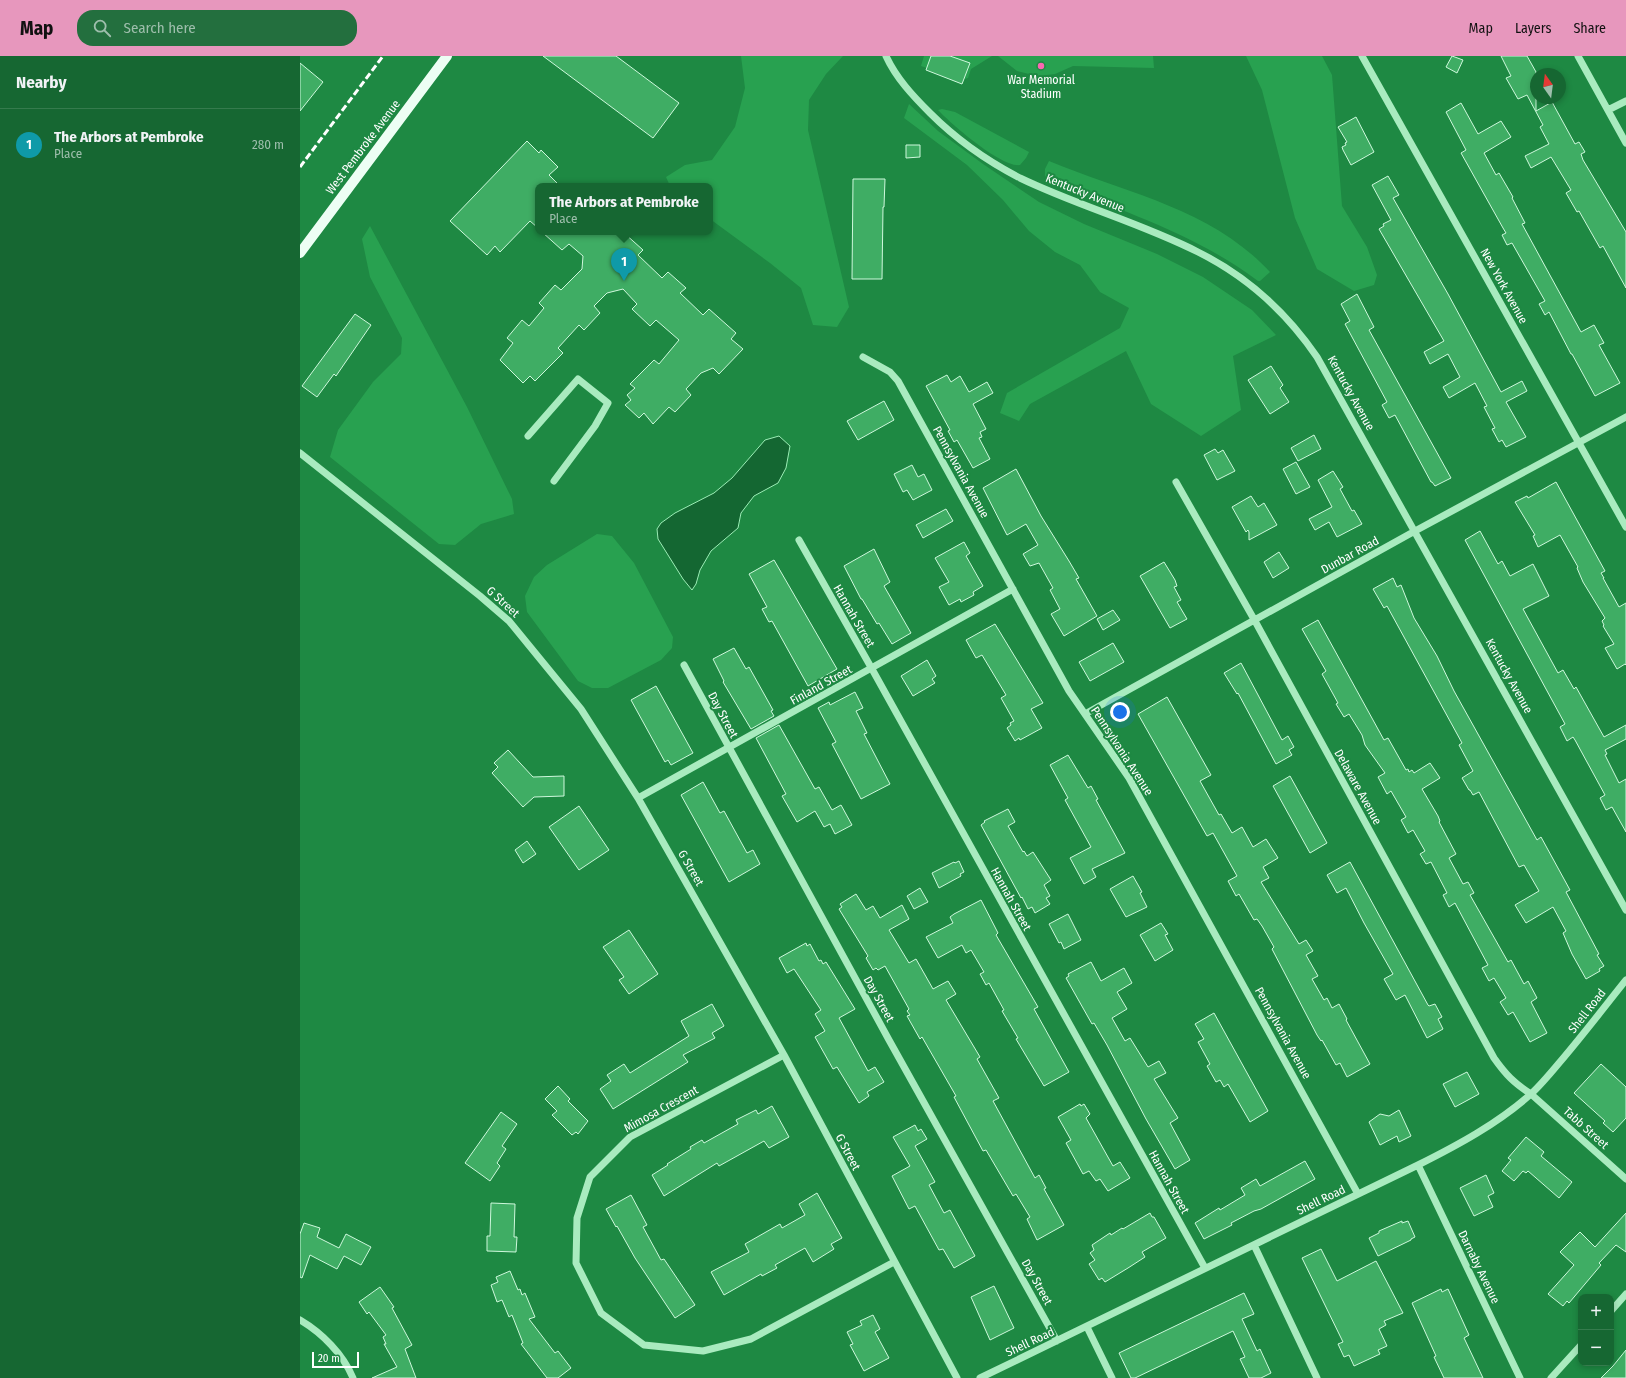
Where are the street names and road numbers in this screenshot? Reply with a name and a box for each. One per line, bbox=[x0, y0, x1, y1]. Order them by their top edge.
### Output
street label: West Pembroke Avenue bbox=[323, 97, 403, 197]
street label: Kentucky Avenue bbox=[1044, 171, 1126, 215]
street label: New York Avenue bbox=[1477, 246, 1531, 326]
street label: Kentucky Avenue bbox=[1325, 353, 1377, 433]
street label: Pennsylvania Avenue bbox=[930, 424, 992, 521]
street label: Dunbar Road bbox=[1319, 533, 1381, 577]
street label: Hannah Street bbox=[830, 582, 878, 650]
street label: G Street bbox=[484, 584, 522, 620]
street label: Kentucky Avenue bbox=[1483, 636, 1535, 716]
street label: Finland Street bbox=[788, 662, 854, 708]
street label: Day Street bbox=[705, 690, 741, 741]
street label: Pennsylvania Avenue bbox=[1088, 704, 1156, 798]
street label: Delaware Avenue bbox=[1331, 747, 1385, 827]
street label: G Street bbox=[675, 848, 707, 889]
street label: Hannah Street bbox=[988, 865, 1034, 933]
street label: Day Street bbox=[861, 974, 897, 1024]
street label: Pennsylvania Avenue bbox=[1252, 985, 1314, 1082]
street label: Shell Road bbox=[1565, 986, 1609, 1036]
street label: Mimosa Crescent bbox=[621, 1083, 701, 1135]
street label: Tabb Street bbox=[1561, 1104, 1612, 1152]
street label: G Street bbox=[833, 1131, 863, 1173]
street label: Hannah Street bbox=[1146, 1148, 1192, 1216]
street label: Shell Road bbox=[1294, 1182, 1348, 1218]
street label: Darnaby Avenue bbox=[1455, 1228, 1503, 1306]
street label: Day Street bbox=[1019, 1257, 1055, 1307]
street label: Shell Road bbox=[1003, 1325, 1057, 1359]

